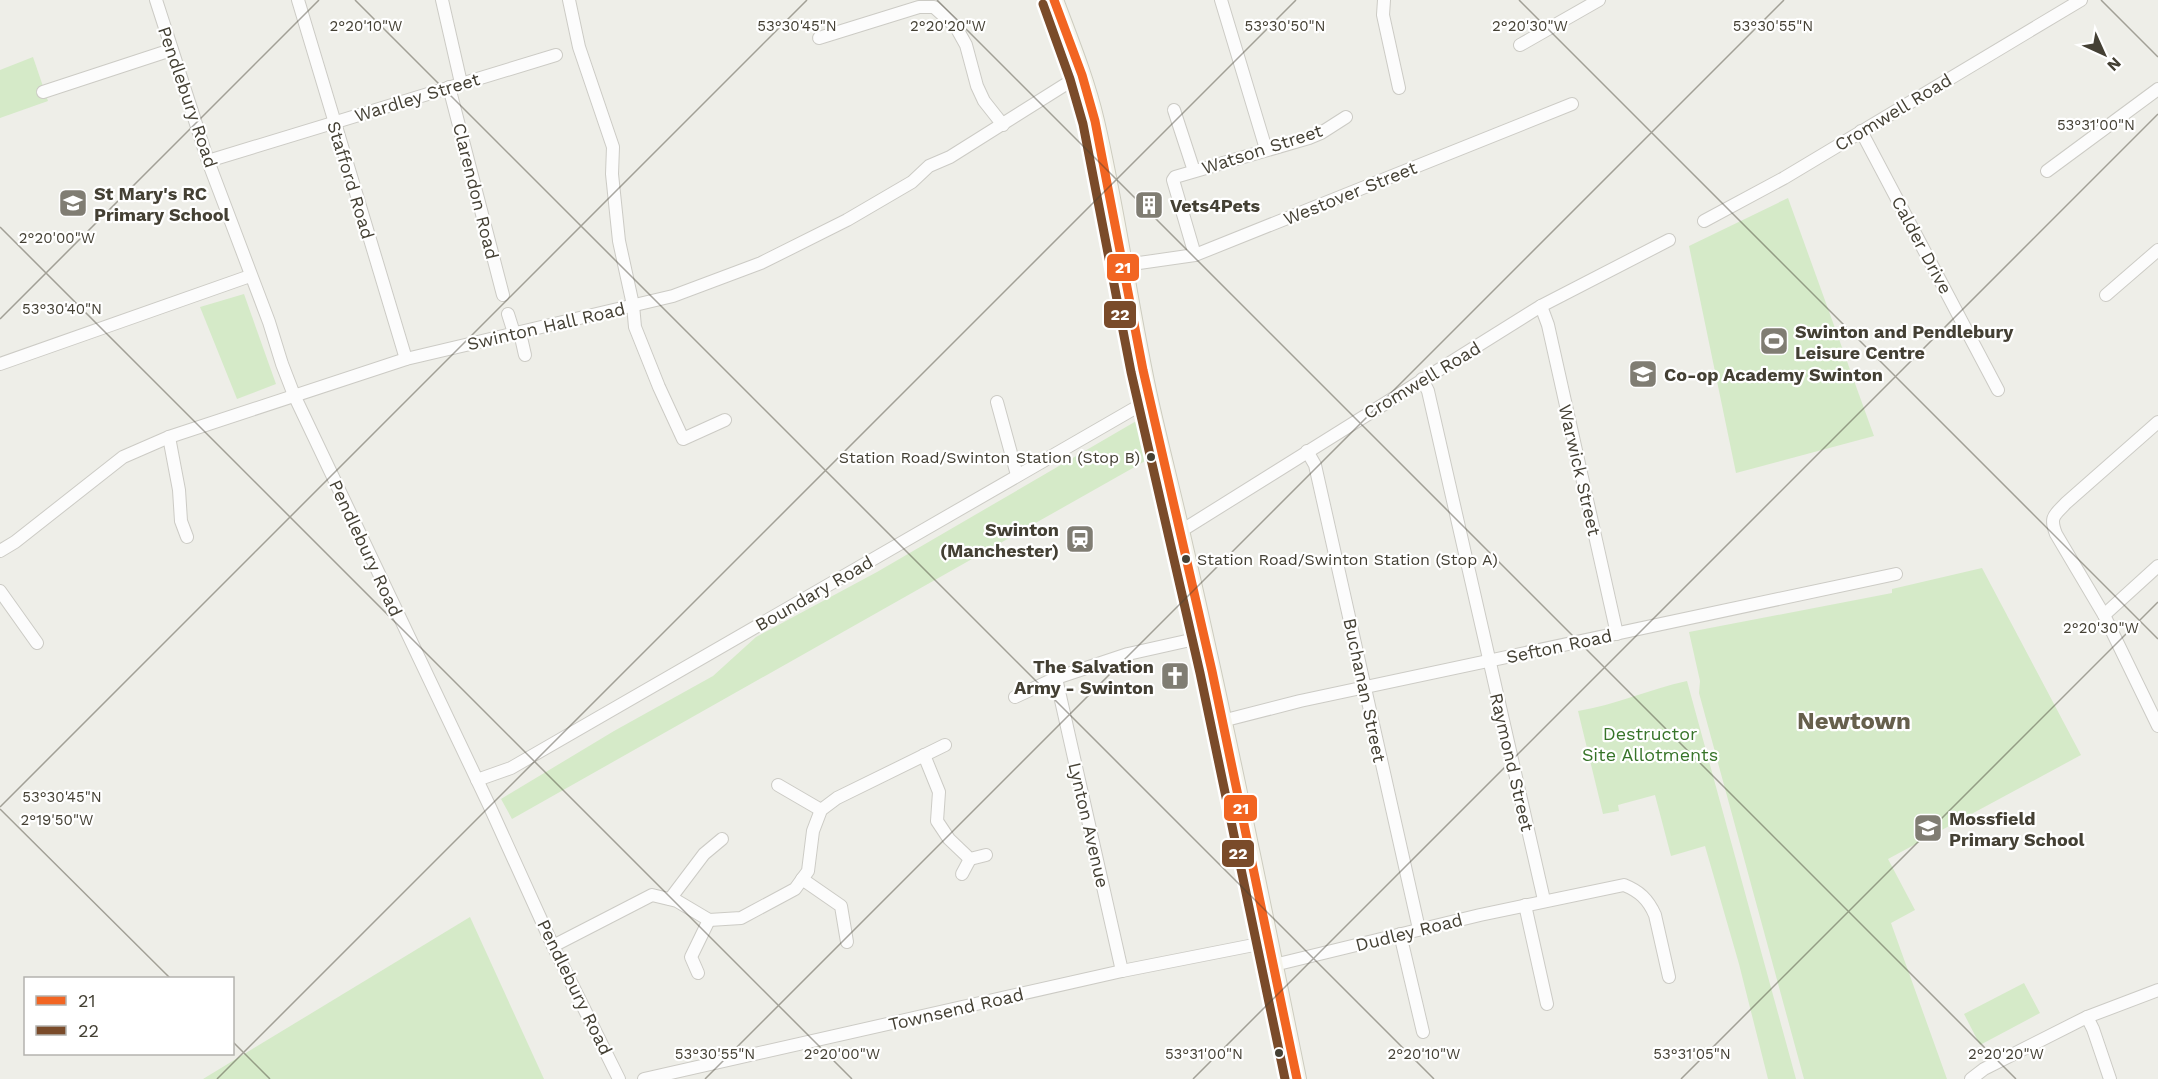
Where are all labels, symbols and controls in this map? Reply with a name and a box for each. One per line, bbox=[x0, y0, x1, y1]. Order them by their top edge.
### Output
text: 2°20'10"W bbox=[330, 17, 402, 35]
text: 53°30'45"N bbox=[757, 17, 837, 35]
text: 2°20'20"W bbox=[910, 17, 986, 35]
text: 53°30'50"N bbox=[1244, 17, 1326, 35]
text: 2°20'30"W bbox=[1492, 17, 1568, 35]
text: 53°30'55"N bbox=[1733, 17, 1813, 35]
street label: Pendlebury Road bbox=[154, 24, 222, 170]
north arrow bbox=[2074, 24, 2134, 84]
text: N bbox=[2103, 53, 2125, 75]
street label: Wardley Street bbox=[352, 68, 483, 126]
street label: Cromwell Road bbox=[1831, 69, 1955, 155]
text: 53°31'00"N bbox=[2057, 116, 2135, 134]
street label: Stafford Road bbox=[323, 118, 379, 242]
street label: Watson Street bbox=[1199, 119, 1325, 178]
street label: Clarendon Road bbox=[449, 121, 503, 261]
street label: Westover Street bbox=[1280, 157, 1420, 229]
place label: St Mary's RC Primary School bbox=[94, 183, 230, 225]
school or university icon: St Mary's RC Primary School bbox=[57, 187, 89, 219]
building icon: Vets4Pets bbox=[1133, 189, 1165, 221]
street label: Calder Drive bbox=[1887, 193, 1957, 297]
place label: Vets4Pets bbox=[1170, 195, 1261, 216]
text: 2°20'00"W bbox=[19, 229, 95, 247]
line badge: 21 bbox=[1106, 253, 1140, 282]
text: 21 bbox=[1115, 258, 1131, 277]
street label: Swinton Hall Road bbox=[465, 298, 627, 354]
text: 53°30'40"N bbox=[22, 300, 102, 318]
line badge: 22 bbox=[1103, 300, 1137, 329]
text: 22 bbox=[1110, 305, 1130, 324]
place label: Swinton and Pendlebury Leisure Centre bbox=[1795, 321, 2014, 363]
sports icon: Swinton and Pendlebury Leisure Centre bbox=[1758, 325, 1790, 357]
street label: Cromwell Road bbox=[1360, 337, 1484, 423]
school or university icon: Co-op Academy Swinton bbox=[1627, 358, 1659, 390]
place label: Co-op Academy Swinton bbox=[1664, 364, 1883, 385]
street label: Warwick Street bbox=[1555, 402, 1605, 538]
place label: Station Road/Swinton Station (Stop B) bbox=[839, 448, 1140, 467]
marker: Station Road/Swinton Station (Stop B) bbox=[1145, 451, 1157, 463]
street label: Pendlebury Road bbox=[325, 476, 407, 620]
place label: Swinton (Manchester) bbox=[940, 519, 1059, 561]
station icon: Swinton (Manchester) bbox=[1064, 523, 1096, 555]
place label: Station Road/Swinton Station (Stop A) bbox=[1197, 550, 1498, 569]
street label: Boundary Road bbox=[751, 551, 877, 635]
marker: Station Road/Swinton Station (Stop A) bbox=[1180, 553, 1192, 565]
street label: Buchanan Street bbox=[1339, 616, 1391, 765]
text: 2°20'30"W bbox=[2063, 619, 2139, 637]
street label: Sefton Road bbox=[1504, 625, 1614, 667]
place label: The Salvation Army - Swinton bbox=[1014, 656, 1154, 698]
church icon: The Salvation Army - Swinton bbox=[1159, 660, 1191, 692]
street label: Raymond Street bbox=[1486, 691, 1538, 834]
district label: Newtown bbox=[1797, 707, 1911, 735]
park label: Destructor Site Allotments bbox=[1582, 723, 1718, 765]
street label: Lynton Avenue bbox=[1064, 760, 1114, 890]
text: 53°30'45"N bbox=[22, 788, 102, 806]
line badge: 21 bbox=[1223, 794, 1258, 822]
text: 21 bbox=[1233, 799, 1249, 818]
place label: Mossfield Primary School bbox=[1949, 808, 2085, 850]
text: 2°19'50"W bbox=[21, 811, 93, 829]
school or university icon: Mossfield Primary School bbox=[1912, 812, 1944, 844]
line badge: 22 bbox=[1221, 839, 1255, 868]
text: 22 bbox=[1228, 844, 1248, 863]
street label: Dudley Road bbox=[1353, 909, 1465, 955]
street label: Pendlebury Road bbox=[533, 916, 617, 1058]
legend bbox=[24, 977, 234, 1055]
street label: Townsend Road bbox=[886, 983, 1026, 1035]
text: 21 bbox=[78, 990, 96, 1011]
text: 22 bbox=[78, 1020, 99, 1041]
text: 53°30'55"N bbox=[675, 1045, 755, 1063]
text: 2°20'00"W bbox=[804, 1045, 880, 1063]
text: 53°31'00"N bbox=[1165, 1045, 1243, 1063]
text: 2°20'10"W bbox=[1388, 1045, 1460, 1063]
text: 53°31'05"N bbox=[1653, 1045, 1731, 1063]
text: 2°20'20"W bbox=[1968, 1045, 2044, 1063]
unlabelled marker bbox=[1273, 1047, 1285, 1059]

